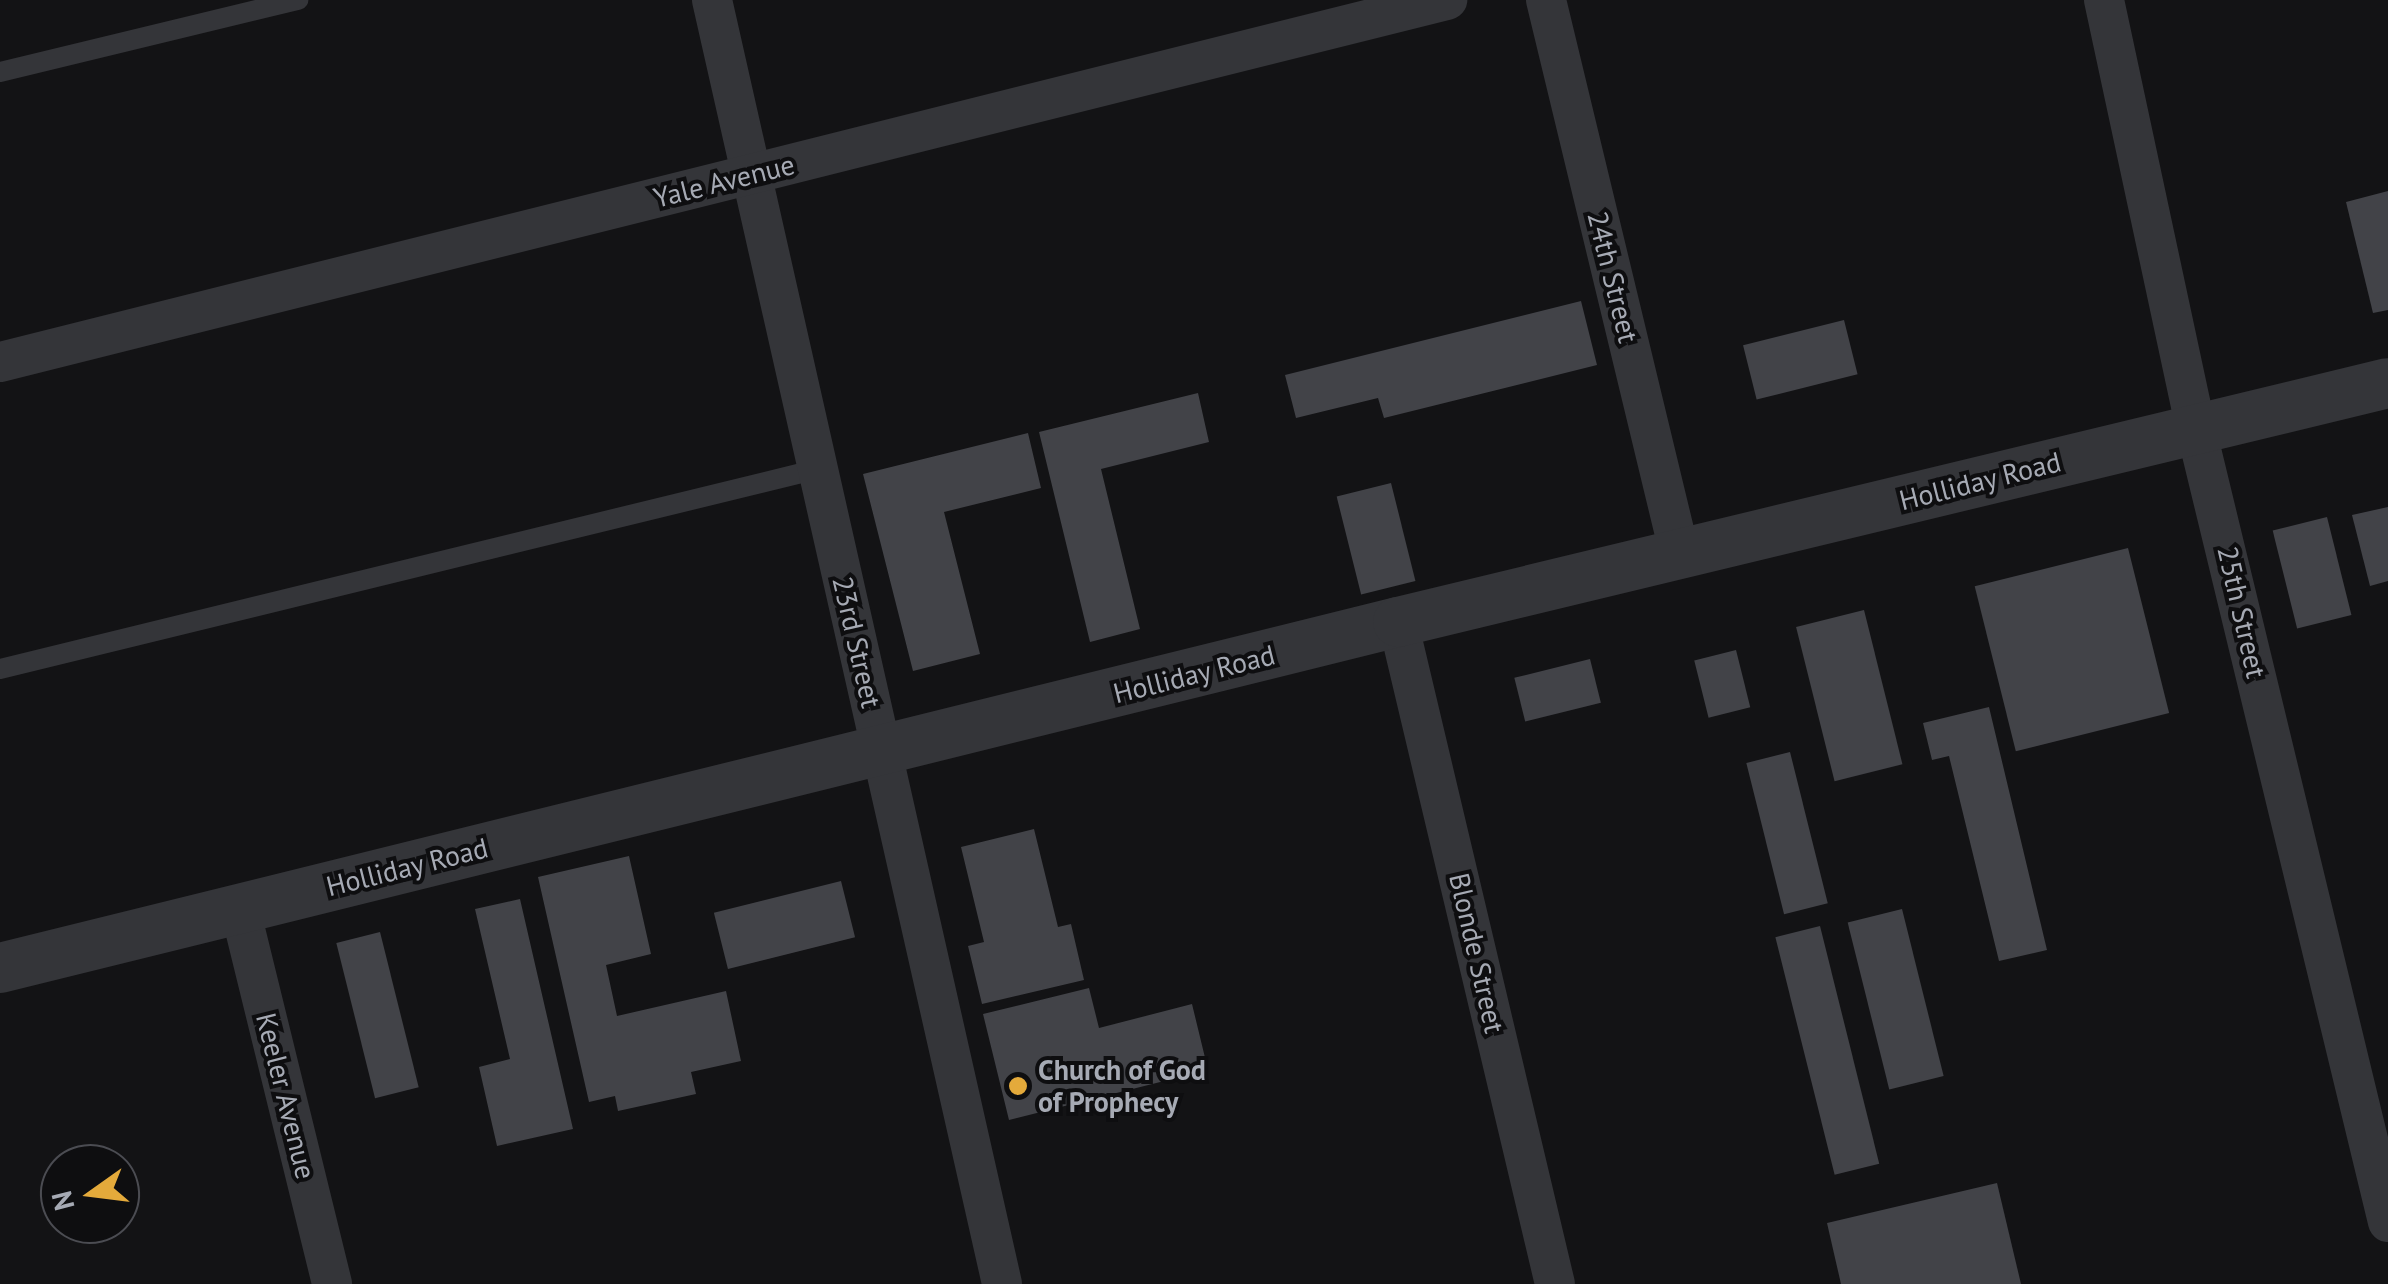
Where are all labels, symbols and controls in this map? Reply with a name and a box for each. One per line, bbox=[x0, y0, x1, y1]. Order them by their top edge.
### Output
street label: Yale Avenue bbox=[650, 147, 798, 215]
street label: 24th Street bbox=[1580, 208, 1646, 346]
street label: Holliday Road bbox=[1895, 445, 2065, 517]
street label: 25th Street bbox=[2211, 543, 2273, 681]
street label: 23rd Street bbox=[826, 573, 888, 711]
street label: Holliday Road bbox=[1109, 638, 1279, 710]
street label: Holliday Road bbox=[322, 831, 492, 903]
street label: Blonde Street bbox=[1442, 870, 1512, 1036]
street label: Keeler Avenue bbox=[249, 1009, 323, 1183]
place label: Church of God of Prophecy bbox=[1038, 1053, 1206, 1119]
marker: Church of God of Prophecy bbox=[1007, 1075, 1029, 1097]
north arrow bbox=[40, 1144, 140, 1244]
text: N bbox=[42, 1187, 83, 1214]

